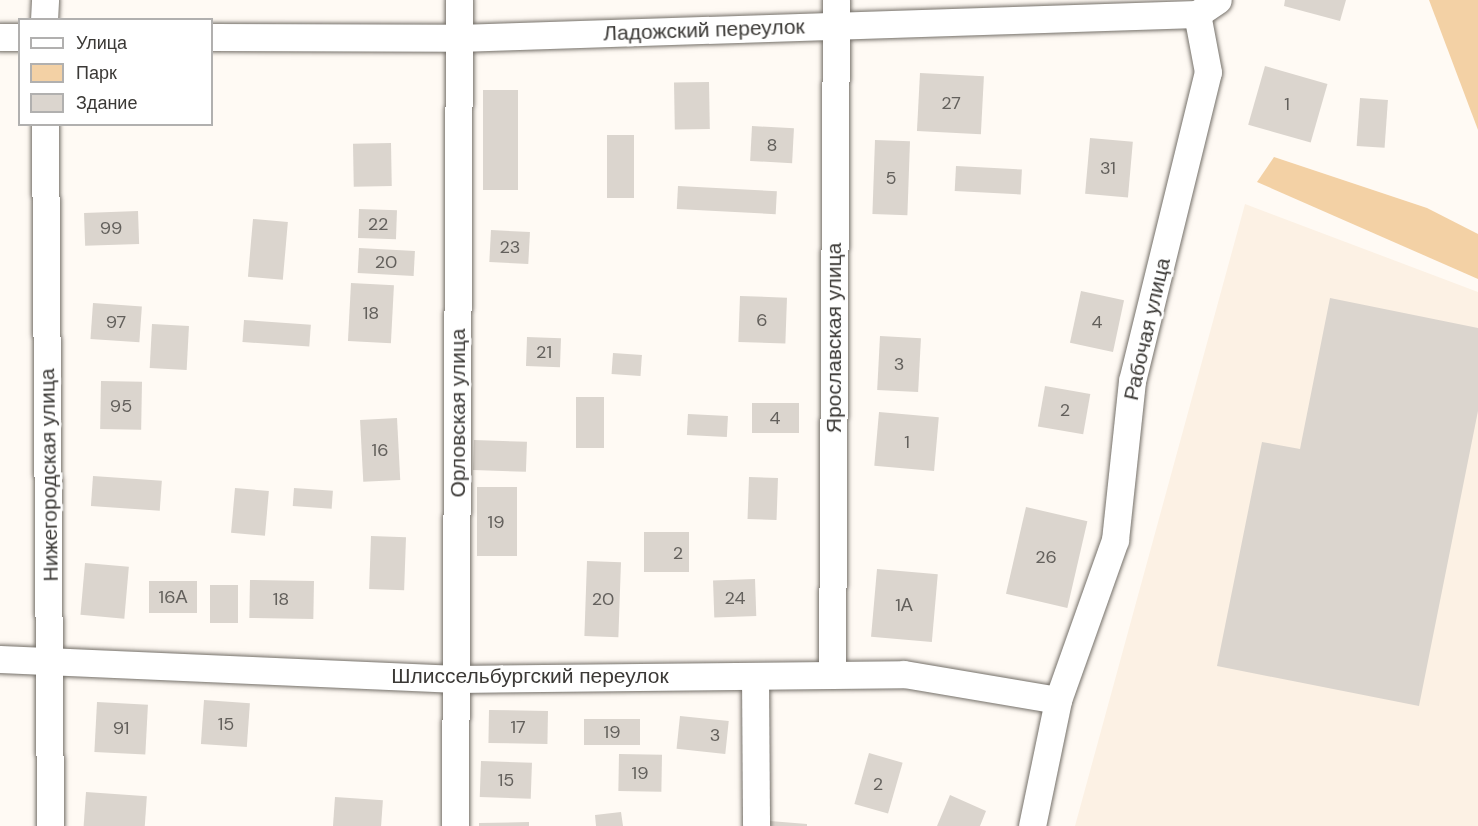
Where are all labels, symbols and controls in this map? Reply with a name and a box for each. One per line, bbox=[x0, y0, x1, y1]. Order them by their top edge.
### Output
street label: Ладожский переулок bbox=[603, 14, 805, 46]
legend bbox=[18, 18, 213, 126]
text: Улица bbox=[76, 31, 127, 55]
text: Парк bbox=[76, 61, 117, 85]
text: Здание bbox=[76, 91, 137, 115]
house number: 27 bbox=[941, 92, 961, 114]
house number: 1 bbox=[1284, 93, 1290, 115]
house number: 8 bbox=[767, 134, 777, 156]
house number: 31 bbox=[1100, 157, 1116, 179]
house number: 5 bbox=[886, 167, 896, 189]
house number: 22 bbox=[368, 213, 388, 235]
house number: 99 bbox=[100, 217, 122, 239]
house number: 23 bbox=[499, 236, 521, 258]
street label: Ярославская улица bbox=[821, 243, 847, 433]
house number: 20 bbox=[375, 251, 397, 273]
street label: Рабочая улица bbox=[1118, 255, 1176, 403]
house number: 18 bbox=[363, 302, 379, 324]
house number: 6 bbox=[756, 309, 768, 331]
house number: 97 bbox=[106, 311, 126, 333]
house number: 4 bbox=[1092, 311, 1102, 333]
street label: Орловская улица bbox=[445, 329, 471, 497]
house number: 21 bbox=[536, 341, 552, 363]
house number: 3 bbox=[894, 353, 904, 375]
street label: Нижегородская улица bbox=[35, 368, 63, 582]
house number: 95 bbox=[110, 395, 132, 417]
house number: 2 bbox=[1060, 399, 1070, 421]
house number: 4 bbox=[770, 407, 780, 429]
house number: 1 bbox=[904, 431, 910, 453]
house number: 16 bbox=[372, 439, 388, 461]
house number: 19 bbox=[488, 511, 504, 533]
house number: 2 bbox=[673, 542, 683, 564]
house number: 26 bbox=[1035, 546, 1057, 568]
house number: 16А bbox=[159, 586, 187, 608]
house number: 24 bbox=[725, 587, 745, 609]
house number: 18 bbox=[273, 588, 289, 610]
house number: 20 bbox=[592, 588, 614, 610]
house number: 1А bbox=[895, 594, 913, 616]
street label: Шлиссельбургский переулок bbox=[391, 663, 669, 689]
house number: 15 bbox=[218, 713, 234, 735]
house number: 17 bbox=[510, 716, 526, 738]
house number: 91 bbox=[113, 717, 129, 739]
house number: 19 bbox=[604, 721, 620, 743]
house number: 3 bbox=[710, 724, 720, 746]
house number: 19 bbox=[632, 762, 648, 784]
house number: 15 bbox=[498, 769, 514, 791]
house number: 2 bbox=[873, 773, 883, 795]

